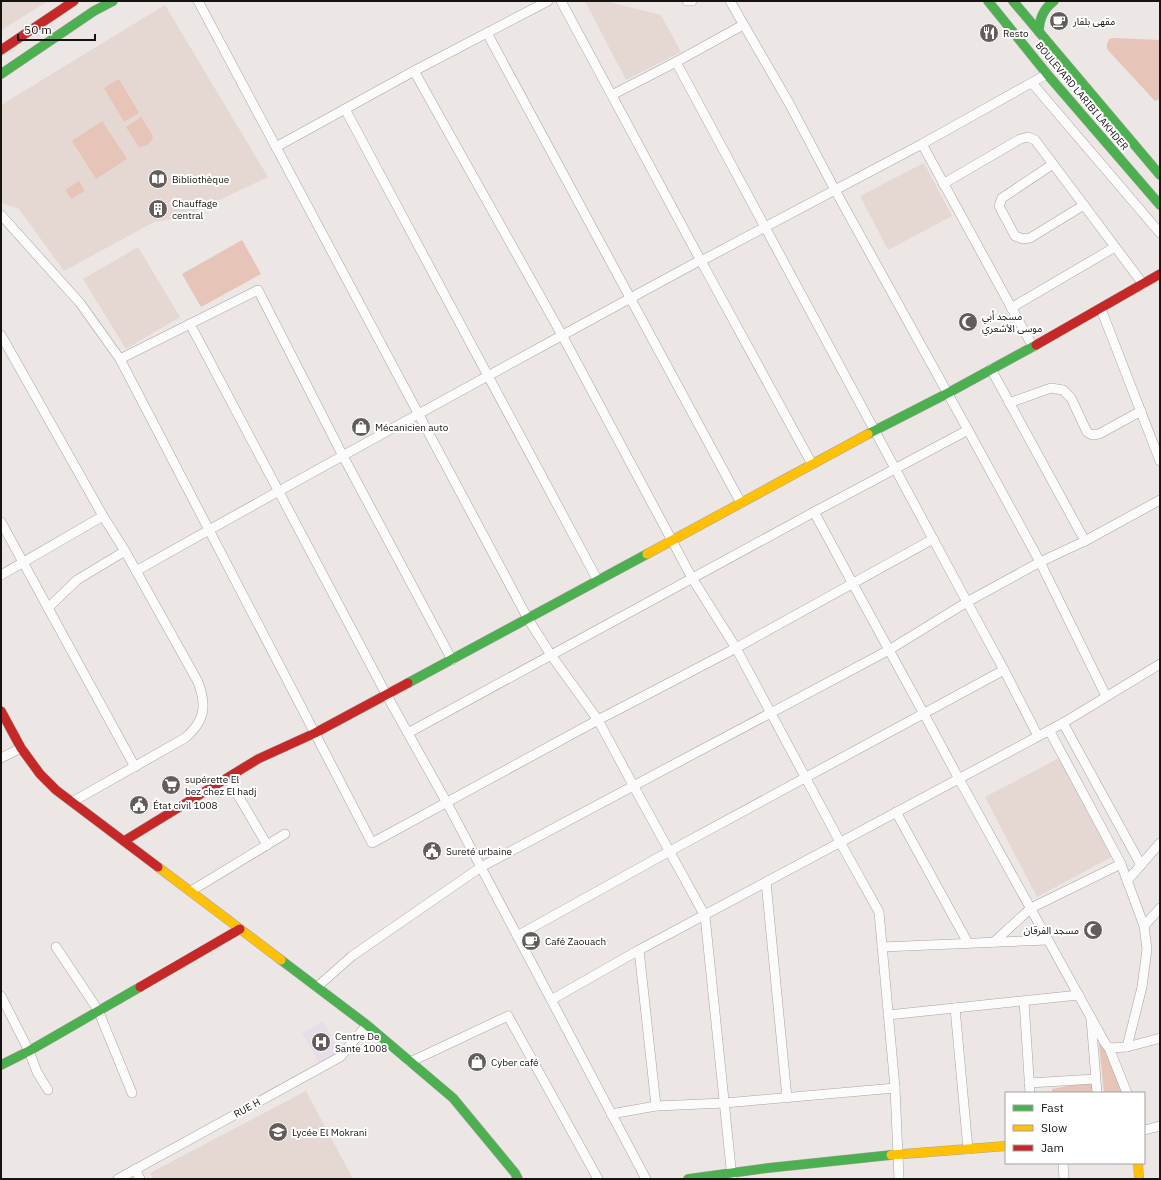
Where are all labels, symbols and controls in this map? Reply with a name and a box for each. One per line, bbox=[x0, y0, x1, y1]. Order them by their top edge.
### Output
cafe icon: مقهى بلفار bbox=[1048, 10, 1070, 32]
place label: مقهى بلفار bbox=[1072, 15, 1115, 28]
scale bar bbox=[18, 16, 95, 42]
text: 50 m bbox=[24, 22, 52, 37]
restaurant icon: Resto bbox=[978, 22, 1000, 44]
place label: Resto bbox=[1003, 27, 1029, 40]
street label: BOULEVARD LARIBI LAKHDER bbox=[1033, 39, 1131, 153]
library icon: Bibliothèque bbox=[147, 168, 169, 190]
place label: Bibliothèque bbox=[172, 173, 230, 186]
place label: Chauffage central bbox=[172, 197, 218, 222]
building icon: Chauffage central bbox=[147, 198, 169, 220]
place label: مسجد أبي موسى الأشعري bbox=[982, 310, 1042, 336]
mosque icon: مسجد أبي موسى الأشعري bbox=[957, 311, 979, 333]
shop icon: Mécanicien auto bbox=[350, 416, 372, 438]
place label: Mécanicien auto bbox=[375, 421, 449, 434]
place label: supérette El bez chez El hadj bbox=[185, 773, 257, 798]
supermarket icon: supérette El bez chez El hadj bbox=[160, 774, 182, 796]
public building icon: État civil 1008 bbox=[128, 794, 150, 816]
place label: État civil 1008 bbox=[153, 799, 218, 812]
public building icon: Sureté urbaine bbox=[421, 840, 443, 862]
place label: Sureté urbaine bbox=[446, 845, 513, 858]
mosque icon: مسجد الفرقان bbox=[1082, 919, 1104, 941]
place label: مسجد الفرقان bbox=[1023, 924, 1079, 937]
cafe icon: Café Zaouach bbox=[520, 930, 542, 952]
place label: Café Zaouach bbox=[545, 935, 606, 948]
place label: Centre De Sante 1008 bbox=[335, 1030, 387, 1055]
hospital icon: Centre De Sante 1008 bbox=[310, 1031, 332, 1053]
shop icon: Cyber café bbox=[466, 1051, 488, 1073]
place label: Cyber café bbox=[491, 1056, 539, 1069]
legend bbox=[1005, 1092, 1145, 1164]
street label: RUE H bbox=[231, 1095, 263, 1121]
text: Fast bbox=[1041, 1100, 1064, 1115]
text: Slow bbox=[1041, 1120, 1067, 1135]
school or university icon: Lycée El Mokrani bbox=[267, 1121, 289, 1143]
place label: Lycée El Mokrani bbox=[292, 1126, 367, 1139]
text: Jam bbox=[1041, 1140, 1064, 1155]

